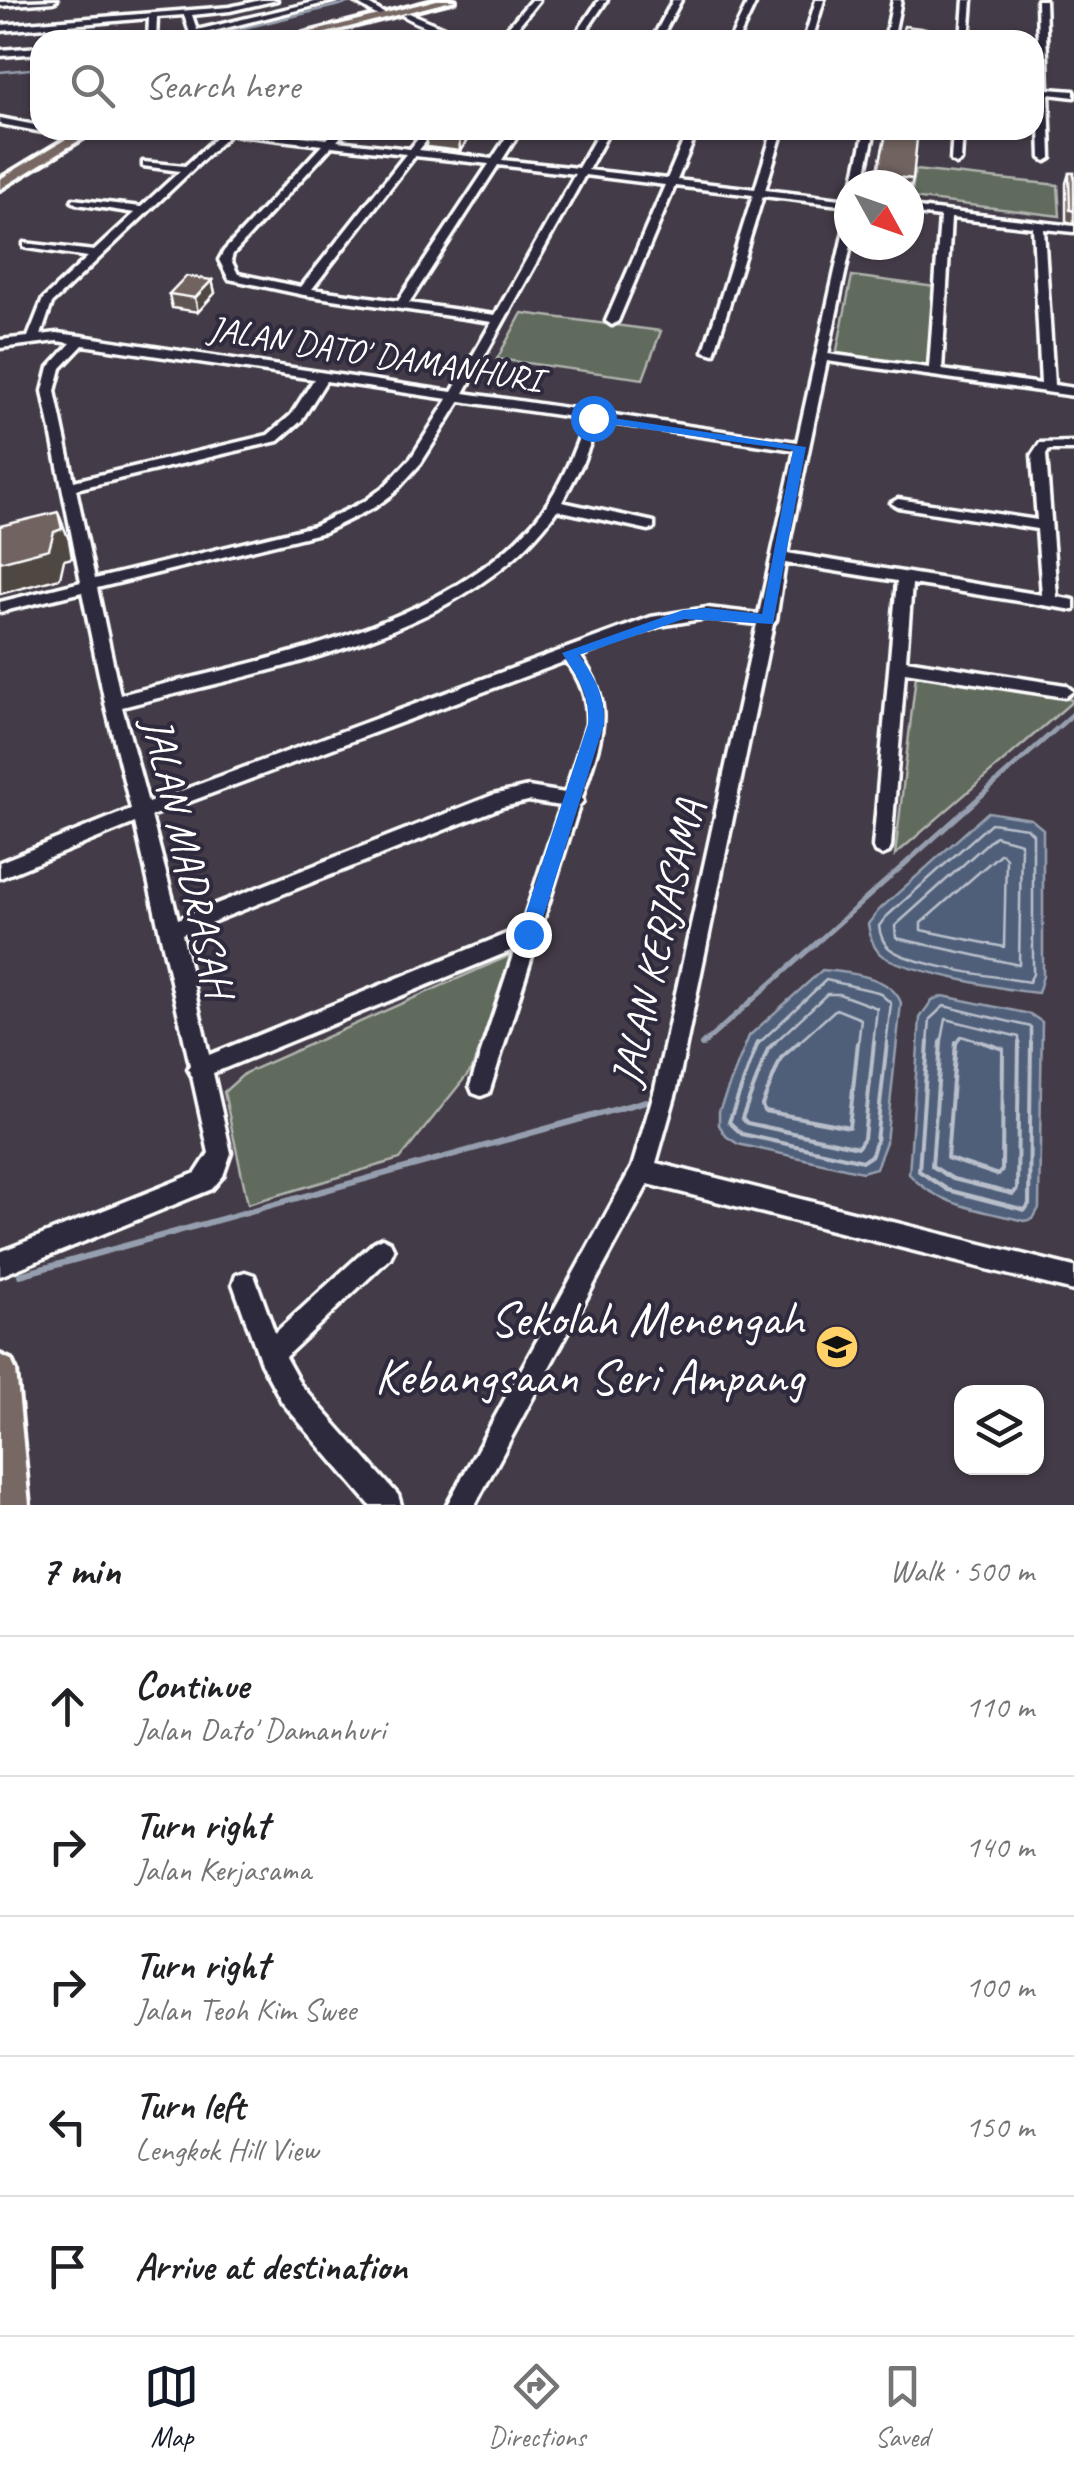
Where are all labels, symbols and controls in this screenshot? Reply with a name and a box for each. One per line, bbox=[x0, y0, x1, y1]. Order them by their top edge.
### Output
search box bbox=[30, 30, 1044, 140]
icon: search bbox=[65, 58, 120, 113]
text: Search here bbox=[145, 62, 300, 109]
north arrow bbox=[834, 170, 924, 260]
street label: JALAN DATO' DAMANHURI bbox=[203, 305, 552, 404]
route start bbox=[571, 396, 617, 442]
street label: JALAN MADRASAH bbox=[130, 710, 247, 1008]
street label: JALAN KERJASAMA bbox=[599, 794, 717, 1093]
route end bbox=[506, 912, 552, 958]
place label: Sekolah Menengah Kebangsaan Seri Ampang bbox=[375, 1287, 807, 1408]
school or university icon: Sekolah Menengah Kebangsaan Seri Ampang bbox=[814, 1324, 860, 1370]
map controls bbox=[954, 1385, 1044, 1475]
button: layers bbox=[954, 1385, 1044, 1475]
text: 7 min bbox=[40, 1544, 120, 1597]
text: Walk · 500 m bbox=[890, 1550, 1034, 1591]
text: Continue bbox=[135, 1662, 249, 1709]
icon: ahead bbox=[40, 1679, 95, 1734]
text: 110 m bbox=[965, 1686, 1034, 1727]
text: Jalan Dato' Damanhuri bbox=[135, 1709, 386, 1750]
text: Turn right bbox=[135, 1802, 269, 1849]
icon: right bbox=[40, 1819, 95, 1874]
text: 140 m bbox=[965, 1826, 1034, 1867]
text: Jalan Kerjasama bbox=[135, 1849, 311, 1890]
text: Turn right bbox=[135, 1942, 269, 1989]
icon: right bbox=[40, 1959, 95, 2014]
text: 100 m bbox=[965, 1966, 1034, 2007]
text: Jalan Teoh Kim Swee bbox=[135, 1989, 356, 2030]
text: Turn left bbox=[135, 2082, 245, 2129]
icon: left bbox=[40, 2099, 95, 2154]
text: 150 m bbox=[965, 2106, 1034, 2147]
text: Lengkok Hill View bbox=[135, 2129, 318, 2170]
icon: arrive bbox=[40, 2239, 95, 2294]
text: Arrive at destination bbox=[135, 2243, 407, 2290]
tab: Map bbox=[144, 2359, 199, 2454]
tab: Directions bbox=[488, 2359, 586, 2454]
tab: Saved bbox=[875, 2359, 930, 2454]

